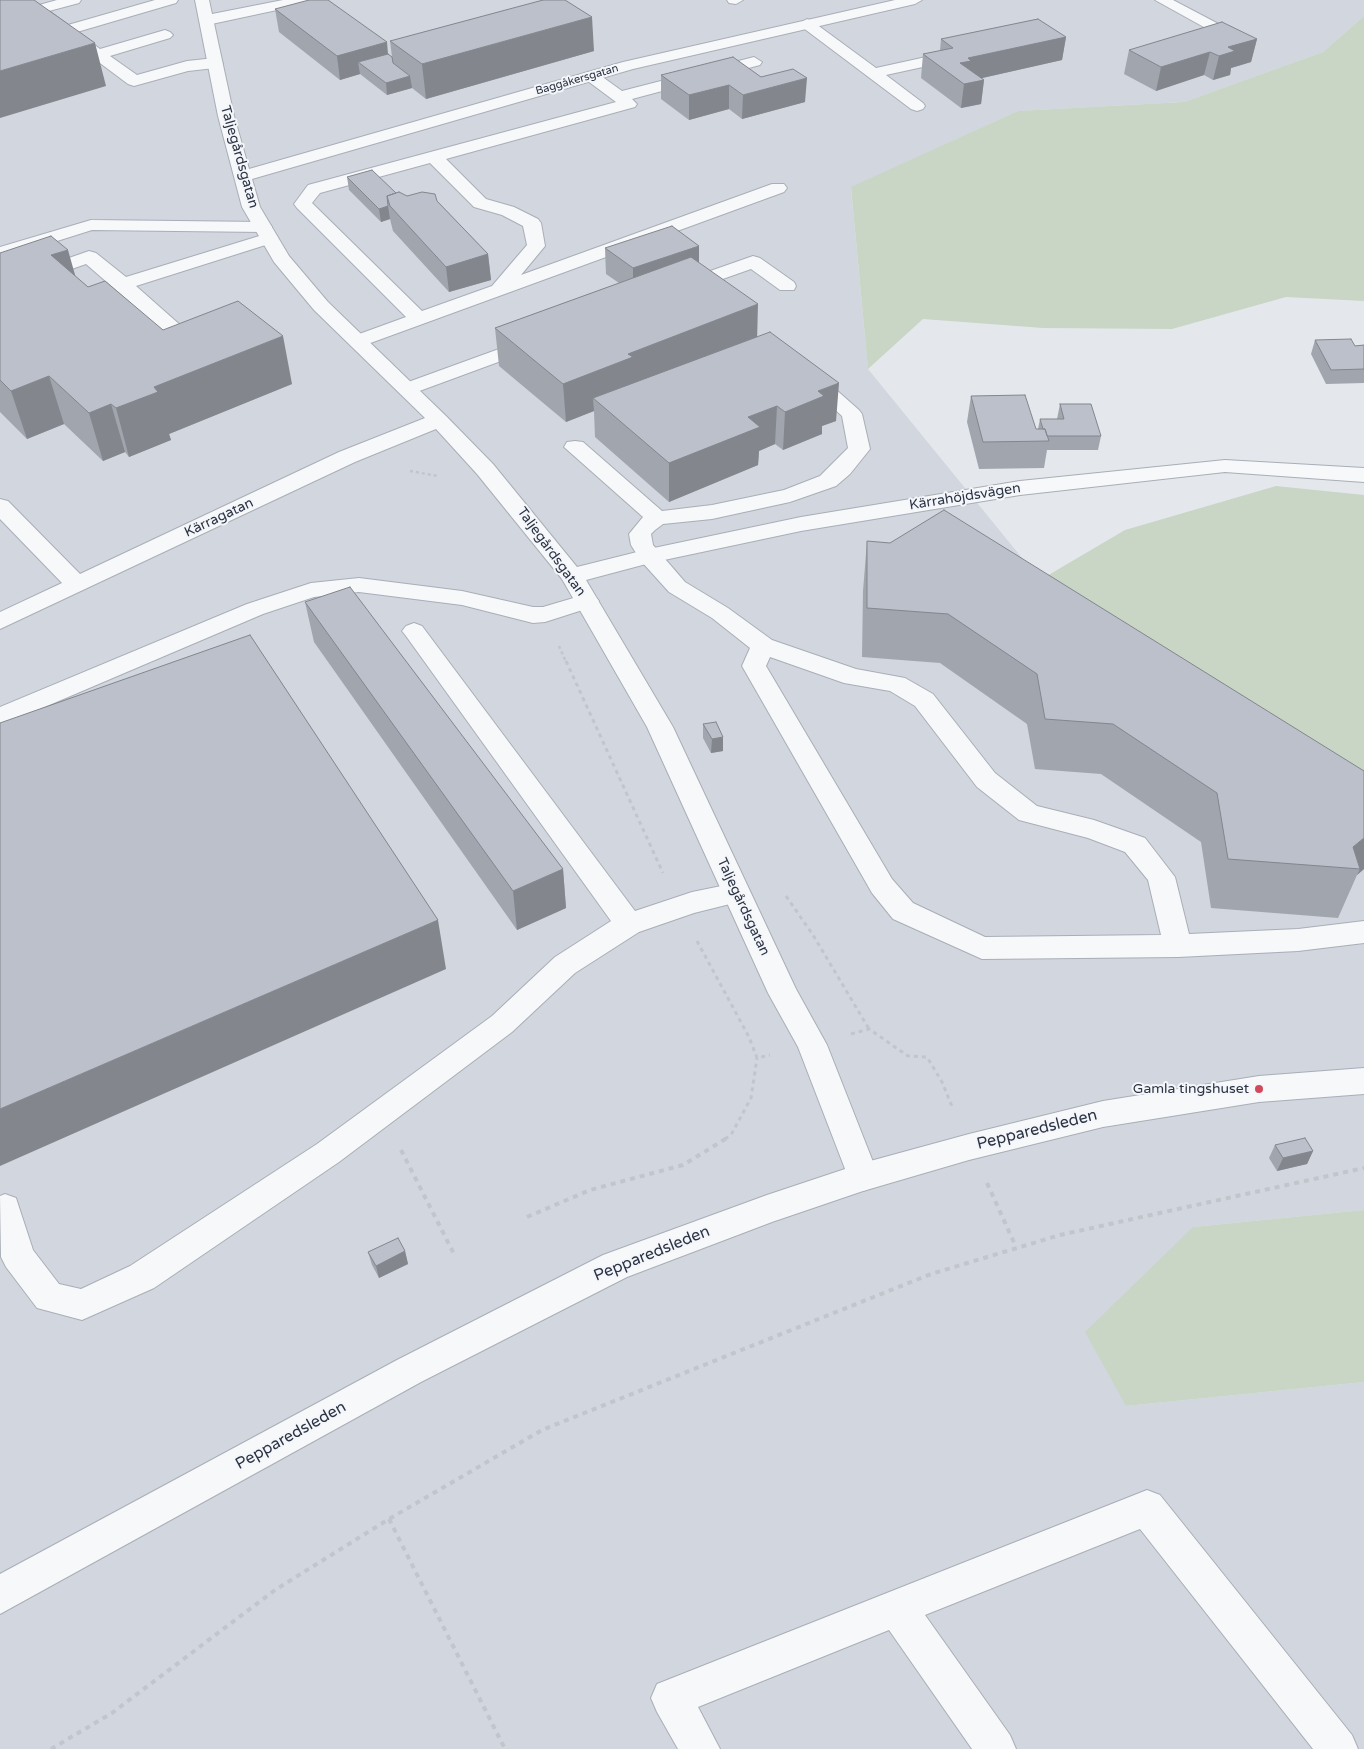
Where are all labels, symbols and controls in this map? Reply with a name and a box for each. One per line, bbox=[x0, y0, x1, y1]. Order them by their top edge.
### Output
street label: Baggåkersgatan bbox=[534, 62, 620, 98]
street label: Taljegårdsgatan bbox=[216, 104, 262, 210]
street label: Kärrahöjdsvägen bbox=[908, 480, 1022, 514]
street label: Kärragatan bbox=[182, 495, 256, 541]
street label: Taljegårdsgatan bbox=[513, 504, 589, 600]
street label: Taljegårdsgatan bbox=[713, 855, 773, 959]
place label: Gamla tingshuset bbox=[1133, 1081, 1249, 1097]
marker: Gamla tingshuset bbox=[1253, 1083, 1265, 1095]
street label: Pepparedsleden bbox=[975, 1106, 1099, 1154]
street label: Pepparedsleden bbox=[591, 1222, 713, 1286]
street label: Pepparedsleden bbox=[232, 1398, 350, 1474]

